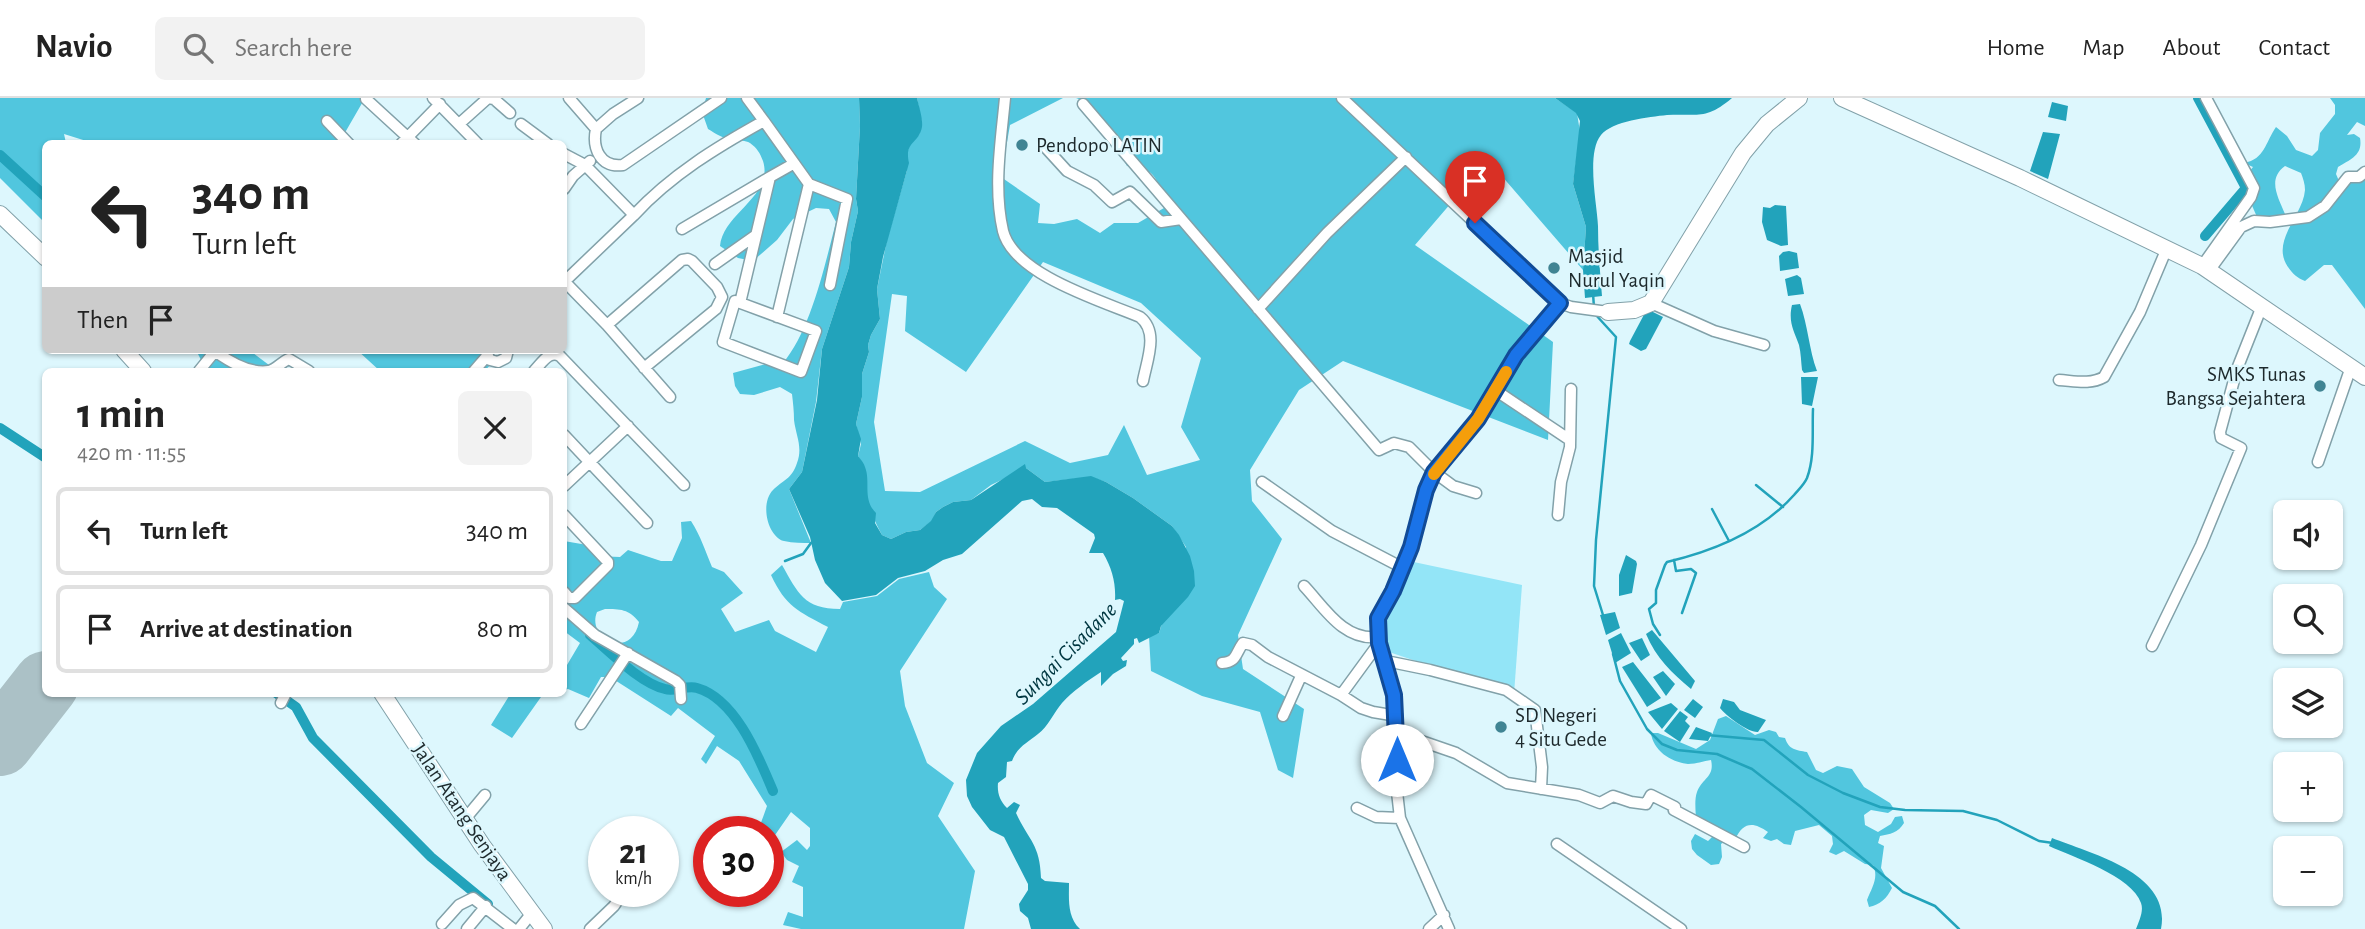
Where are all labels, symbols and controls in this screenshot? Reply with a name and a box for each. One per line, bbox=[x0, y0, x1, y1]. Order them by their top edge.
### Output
search box bbox=[155, 17, 645, 80]
icon: search bbox=[179, 29, 217, 67]
text: Navio bbox=[35, 31, 113, 64]
text: Search here bbox=[235, 35, 352, 61]
text: Home bbox=[1987, 36, 2045, 60]
text: Map bbox=[2083, 36, 2125, 60]
text: About bbox=[2163, 36, 2220, 60]
text: Contact bbox=[2258, 36, 2330, 60]
place label: Pendopo LATIN bbox=[1036, 135, 1162, 156]
marker: Pendopo LATIN bbox=[1014, 137, 1030, 153]
pin bbox=[1445, 151, 1505, 223]
icon: arrive bbox=[1456, 162, 1494, 200]
icon: left bbox=[77, 168, 168, 259]
text: 340 m bbox=[192, 170, 310, 219]
text: Turn left bbox=[192, 228, 296, 260]
place label: Masjid Nurul Yaqin bbox=[1568, 246, 1665, 291]
marker: Masjid Nurul Yaqin bbox=[1546, 260, 1562, 276]
icon: arrive bbox=[142, 301, 180, 339]
text: Then bbox=[77, 307, 128, 333]
place label: SMKS Tunas Bangsa Sejahtera bbox=[2166, 364, 2306, 409]
marker: SMKS Tunas Bangsa Sejahtera bbox=[2312, 378, 2328, 394]
button: close bbox=[458, 391, 532, 465]
text: 1 min bbox=[77, 393, 166, 435]
text: 420 m · 11:55 bbox=[77, 442, 186, 465]
map controls bbox=[2273, 500, 2343, 906]
button: sound bbox=[2273, 500, 2343, 570]
icon: left bbox=[81, 512, 119, 550]
text: Turn left bbox=[140, 518, 228, 544]
text: 340 m bbox=[466, 518, 528, 544]
button: search bbox=[2273, 584, 2343, 654]
water label: Sungai Cisadane bbox=[1010, 598, 1122, 710]
icon: arrive bbox=[81, 610, 119, 648]
text: Arrive at destination bbox=[140, 616, 353, 642]
text: 80 m bbox=[477, 616, 528, 642]
button: layers bbox=[2273, 668, 2343, 738]
place label: SD Negeri 4 Situ Gede bbox=[1515, 705, 1607, 750]
marker: SD Negeri 4 Situ Gede bbox=[1493, 719, 1509, 735]
position arrow bbox=[1360, 723, 1434, 797]
street label: Jalan Atang Senjaya bbox=[408, 740, 516, 885]
button: + bbox=[2273, 752, 2343, 822]
speed limit sign: 30 bbox=[693, 816, 784, 907]
text: 21 bbox=[619, 835, 648, 870]
button: − bbox=[2273, 836, 2343, 906]
text: km/h bbox=[615, 870, 652, 888]

